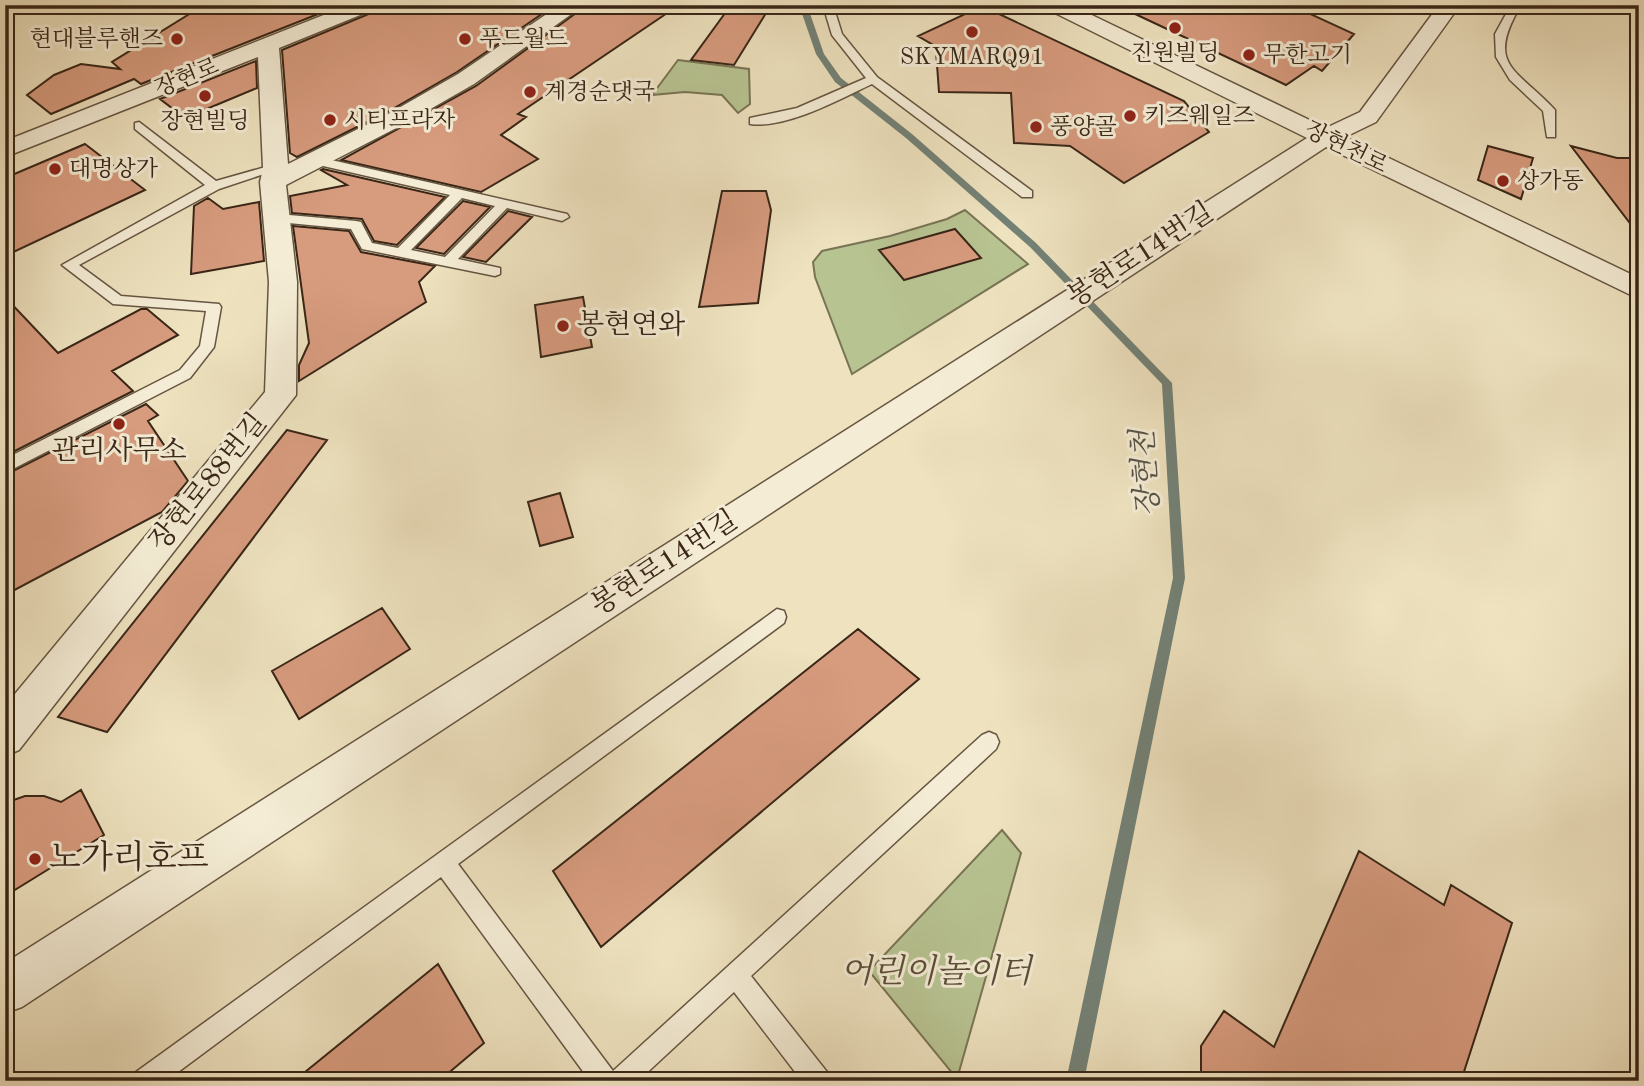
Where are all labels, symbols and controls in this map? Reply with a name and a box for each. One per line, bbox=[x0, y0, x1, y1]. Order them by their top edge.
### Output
marker: 진원빌딩 bbox=[1167, 20, 1183, 36]
marker: SKYMARQ91 bbox=[964, 24, 980, 40]
place label: 현대블루핸즈 bbox=[30, 26, 163, 51]
place label: 푸드월드 bbox=[479, 27, 568, 51]
marker: 현대블루핸즈 bbox=[169, 31, 185, 47]
marker: 푸드월드 bbox=[457, 31, 473, 47]
place label: 진원빌딩 bbox=[1131, 41, 1219, 65]
place label: 무한고기 bbox=[1263, 43, 1352, 67]
place label: SKYMARQ91 bbox=[900, 46, 1044, 69]
marker: 무한고기 bbox=[1241, 47, 1257, 63]
street label: 장현로 bbox=[151, 54, 222, 101]
place label: 계경순댓국 bbox=[544, 80, 655, 104]
marker: 계경순댓국 bbox=[522, 84, 538, 100]
marker: 장현빌딩 bbox=[197, 88, 213, 104]
place label: 키즈웨일즈 bbox=[1144, 104, 1255, 128]
place label: 시티프라자 bbox=[344, 108, 456, 132]
marker: 키즈웨일즈 bbox=[1122, 108, 1138, 124]
place label: 장현빌딩 bbox=[161, 109, 249, 133]
marker: 시티프라자 bbox=[322, 112, 338, 128]
place label: 풍양골 bbox=[1050, 114, 1117, 139]
street label: 장현천로 bbox=[1301, 117, 1391, 178]
marker: 풍양골 bbox=[1028, 119, 1044, 135]
place label: 대명상가 bbox=[69, 157, 159, 181]
marker: 대명상가 bbox=[47, 161, 63, 177]
place label: 상가동 bbox=[1517, 169, 1584, 193]
marker: 상가동 bbox=[1495, 173, 1511, 189]
street label: 봉현로14번길 bbox=[1061, 196, 1219, 313]
place label: 봉현연와 bbox=[577, 309, 685, 340]
marker: 봉현연와 bbox=[555, 318, 571, 334]
street label: 장현로88번길 bbox=[144, 408, 273, 557]
marker: 관리사무소 bbox=[111, 416, 127, 432]
water label: 장현천 bbox=[1126, 427, 1165, 518]
place label: 관리사무소 bbox=[51, 436, 187, 466]
street label: 봉현로14번길 bbox=[585, 504, 743, 621]
place label: 노가리호프 bbox=[49, 839, 209, 876]
marker: 노가리호프 bbox=[27, 851, 43, 867]
park label: 어린이놀이터 bbox=[840, 953, 1034, 990]

